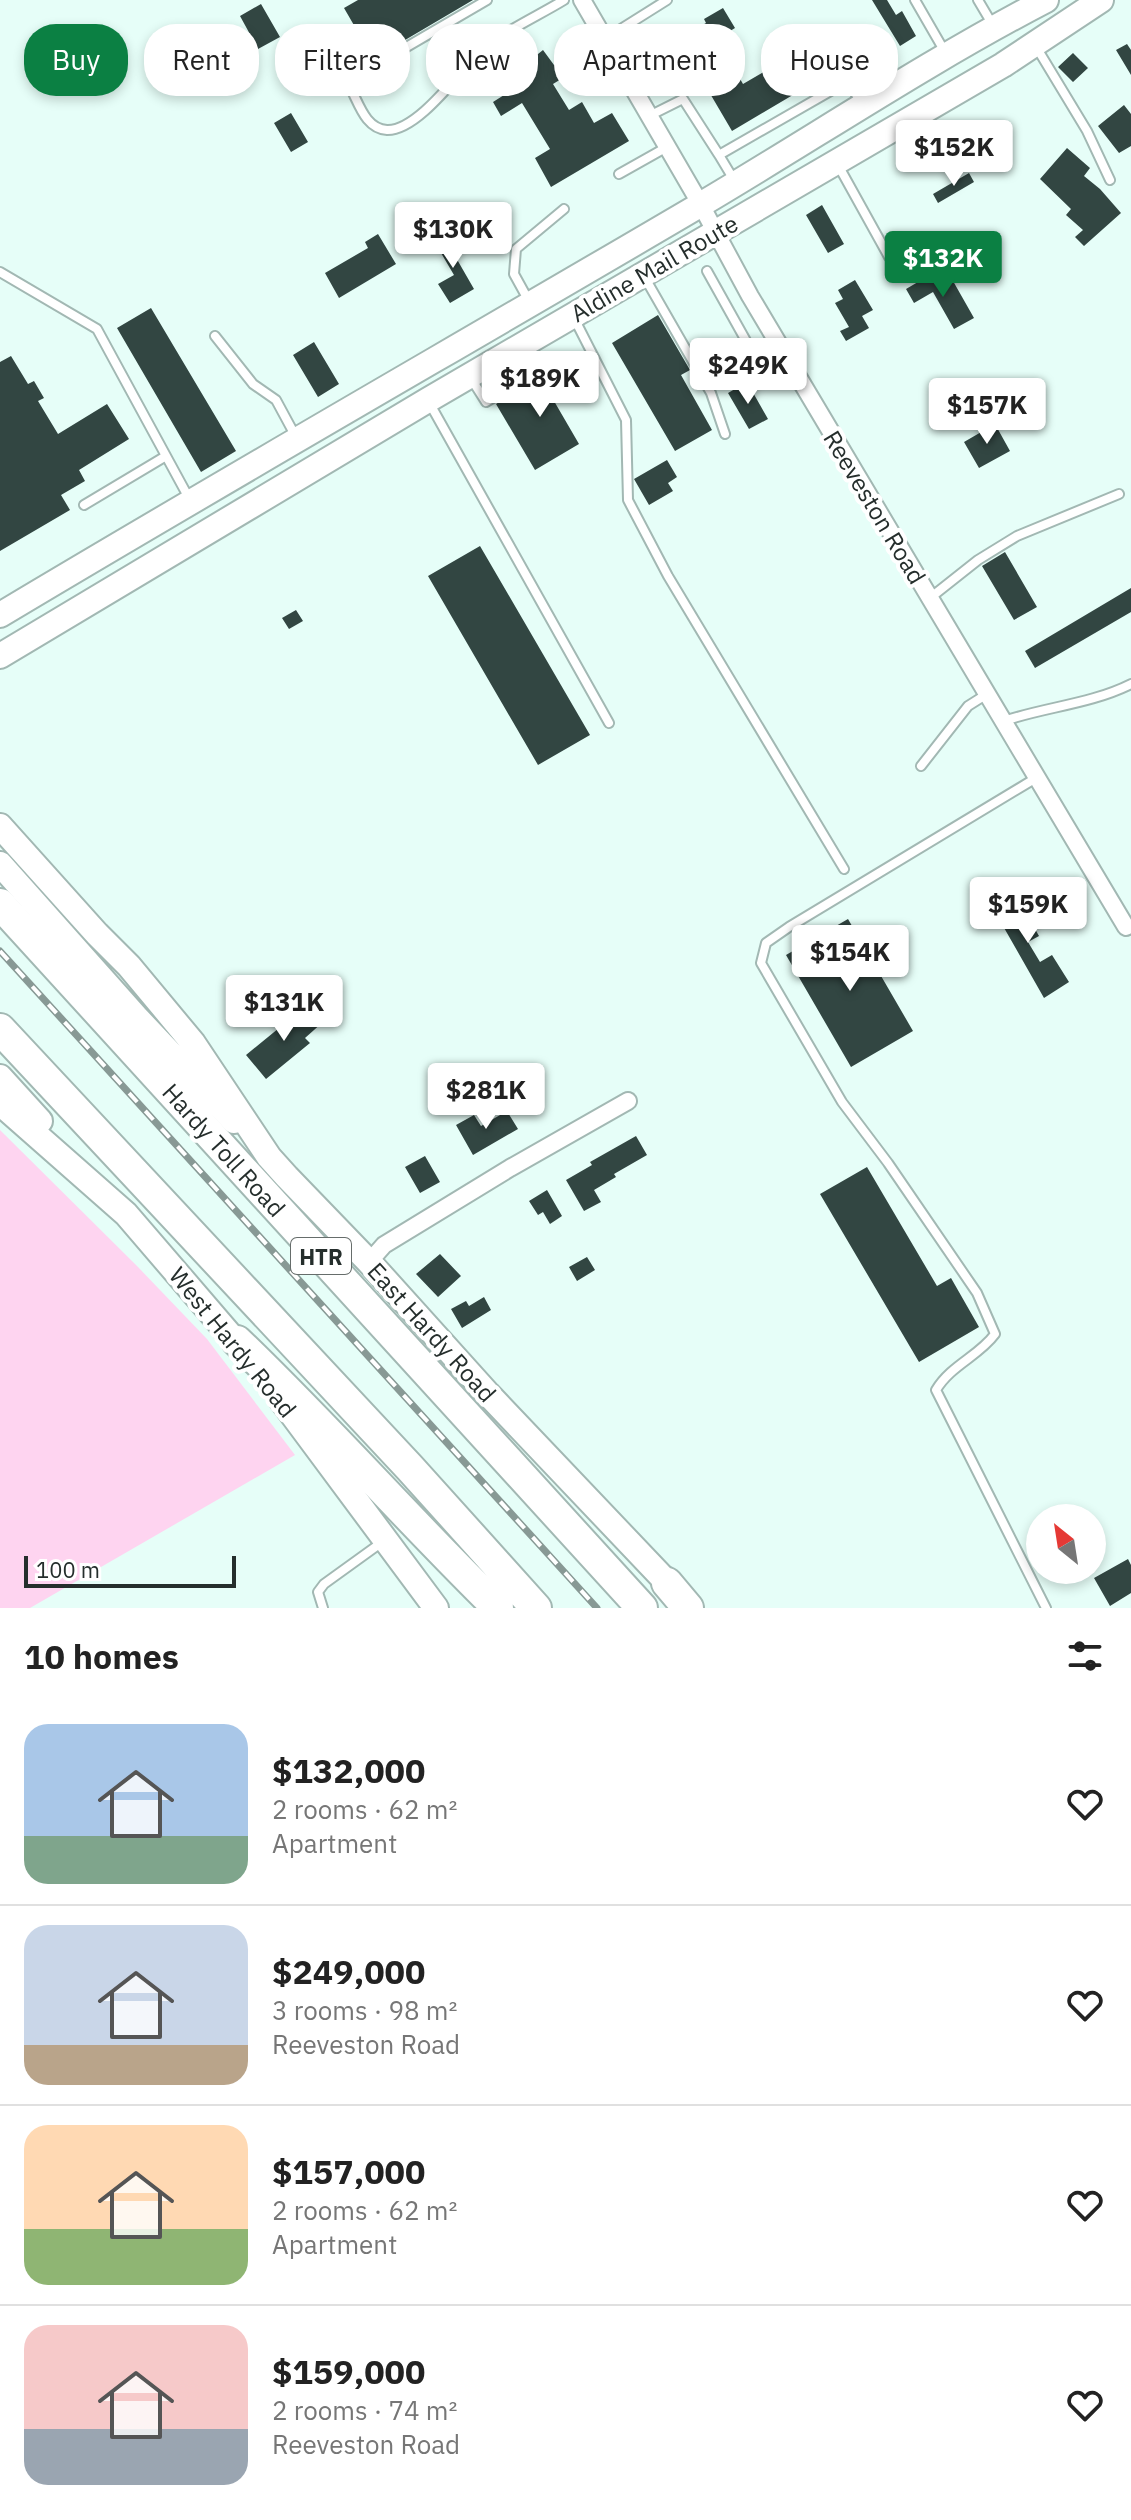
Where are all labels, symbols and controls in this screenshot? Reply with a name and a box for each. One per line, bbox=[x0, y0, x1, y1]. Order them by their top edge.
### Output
chip: Buy bbox=[24, 24, 128, 96]
chip: Rent bbox=[144, 24, 259, 96]
chip: Filters bbox=[275, 24, 410, 96]
chip: New bbox=[426, 24, 538, 96]
chip: Apartment bbox=[554, 24, 745, 96]
chip: House bbox=[761, 24, 898, 96]
pin: $152K bbox=[898, 120, 1010, 188]
text: $152K bbox=[914, 129, 994, 163]
pin: $130K bbox=[397, 202, 509, 270]
street label: Aldine Mail Route bbox=[564, 207, 744, 329]
text: $130K bbox=[413, 211, 493, 245]
pin: $132K bbox=[887, 231, 999, 299]
text: $132K bbox=[903, 240, 983, 274]
pin: $249K bbox=[692, 338, 804, 406]
text: $249K bbox=[708, 347, 788, 381]
pin: $189K bbox=[484, 351, 596, 419]
text: $189K bbox=[500, 360, 580, 394]
pin: $157K bbox=[931, 378, 1043, 446]
text: $157K bbox=[947, 387, 1027, 421]
street label: Reeveston Road bbox=[817, 424, 933, 590]
pin: $159K bbox=[972, 877, 1084, 945]
text: $159K bbox=[988, 886, 1068, 920]
pin: $154K bbox=[794, 925, 906, 993]
text: $154K bbox=[810, 934, 890, 968]
pin: $131K bbox=[228, 975, 340, 1043]
text: $131K bbox=[244, 984, 324, 1018]
pin: $281K bbox=[430, 1063, 542, 1131]
text: $281K bbox=[446, 1072, 526, 1106]
street label: Hardy Toll Road bbox=[155, 1076, 293, 1224]
road number: HTR bbox=[291, 1238, 351, 1274]
street label: East Hardy Road bbox=[361, 1255, 503, 1409]
street label: West Hardy Road bbox=[162, 1260, 304, 1424]
north arrow bbox=[1026, 1504, 1106, 1584]
map controls bbox=[1026, 1504, 1106, 1584]
scale bar bbox=[24, 1552, 236, 1588]
text: 100 m bbox=[36, 1555, 100, 1584]
text: 10 homes bbox=[24, 1634, 179, 1678]
icon: filters bbox=[1063, 1634, 1107, 1678]
text: $132,000 bbox=[272, 1748, 425, 1792]
icon: home bbox=[88, 1756, 184, 1852]
icon: heart bbox=[1063, 1782, 1107, 1826]
text: 2 rooms · 62 m² bbox=[272, 1792, 457, 1826]
text: Apartment bbox=[272, 1826, 397, 1860]
text: $249,000 bbox=[272, 1949, 425, 1993]
icon: home bbox=[88, 1957, 184, 2053]
icon: heart bbox=[1063, 1983, 1107, 2027]
text: 3 rooms · 98 m² bbox=[272, 1993, 457, 2027]
text: Reeveston Road bbox=[272, 2027, 460, 2061]
text: $157,000 bbox=[272, 2149, 425, 2193]
icon: home bbox=[88, 2157, 184, 2253]
icon: heart bbox=[1063, 2183, 1107, 2227]
text: 2 rooms · 62 m² bbox=[272, 2193, 457, 2227]
text: Apartment bbox=[272, 2227, 397, 2261]
text: $159,000 bbox=[272, 2349, 425, 2393]
icon: home bbox=[88, 2357, 184, 2453]
icon: heart bbox=[1063, 2383, 1107, 2427]
text: 2 rooms · 74 m² bbox=[272, 2393, 457, 2427]
text: Reeveston Road bbox=[272, 2427, 460, 2461]

